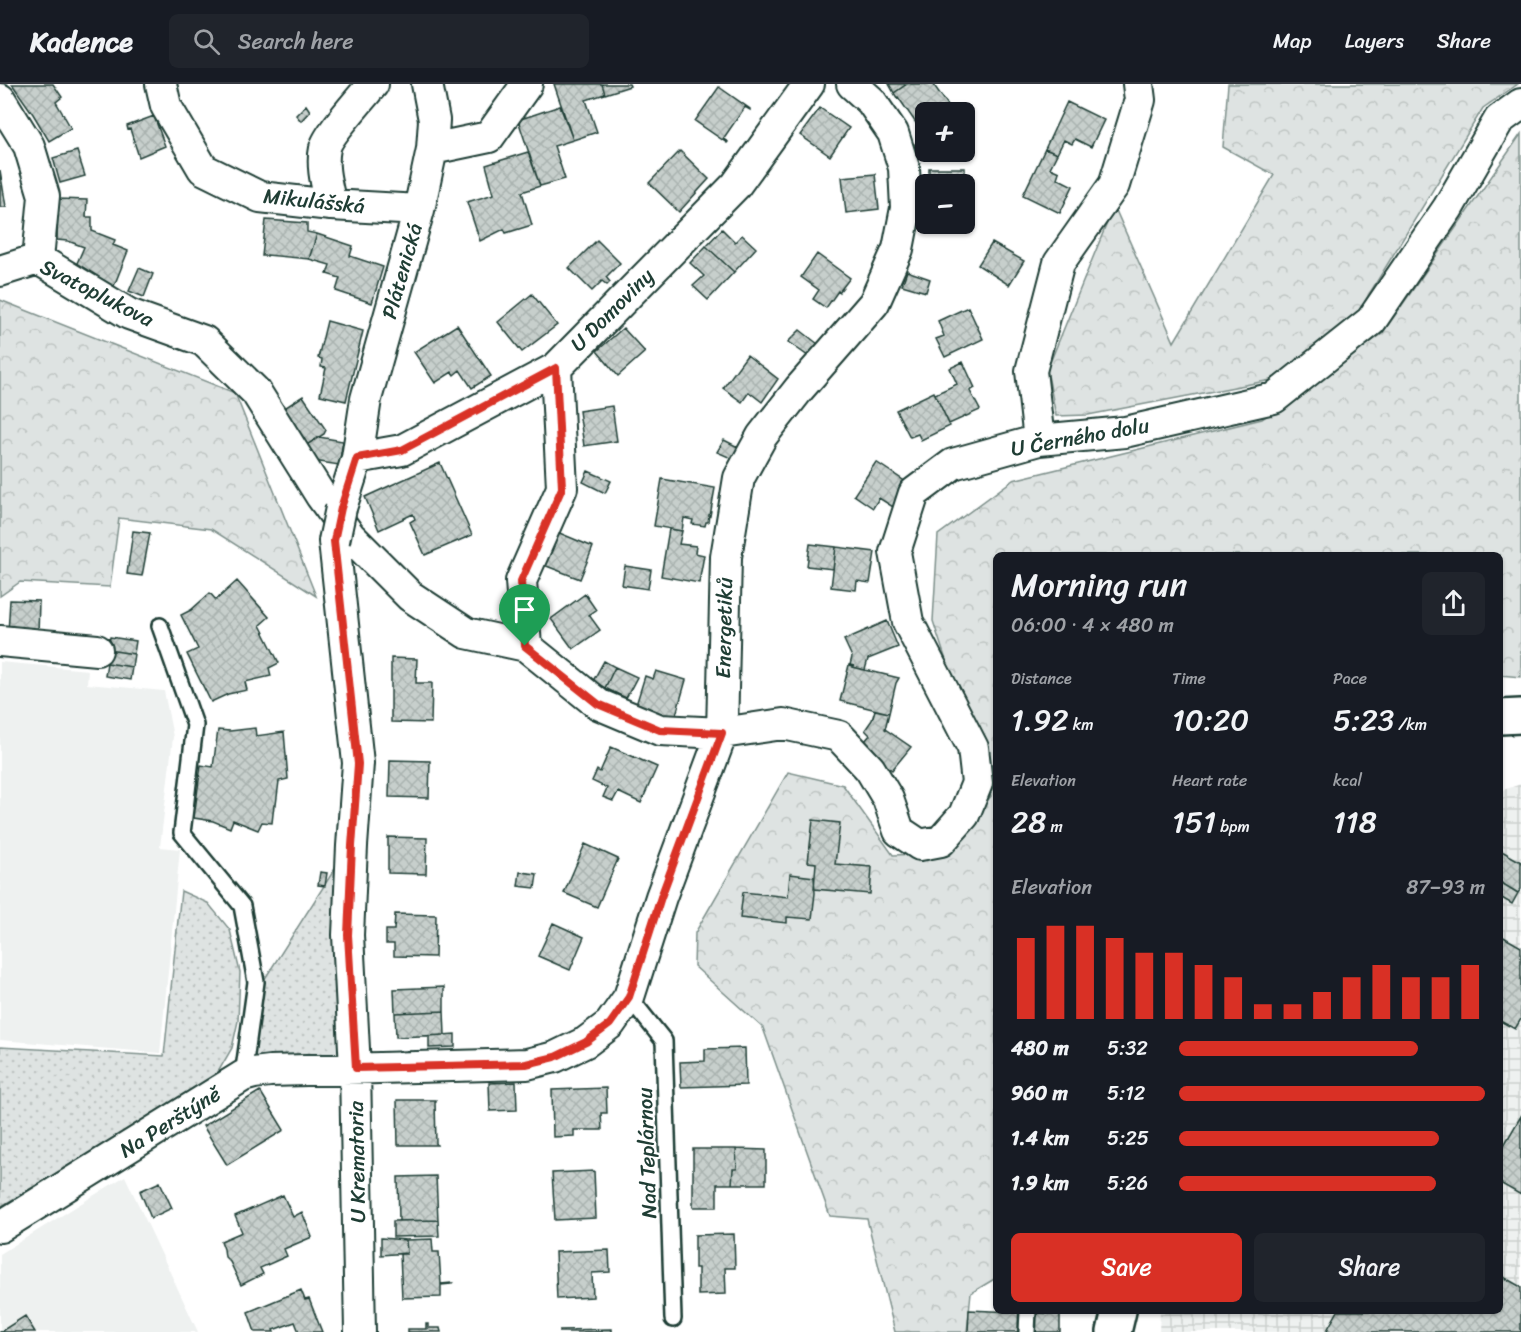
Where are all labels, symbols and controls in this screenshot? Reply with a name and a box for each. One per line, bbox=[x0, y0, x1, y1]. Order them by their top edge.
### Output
search box bbox=[169, 14, 589, 68]
text: Kadence bbox=[30, 17, 133, 66]
text: Search here bbox=[238, 22, 354, 61]
text: Map bbox=[1273, 22, 1312, 60]
text: Layers bbox=[1345, 22, 1404, 60]
text: Share bbox=[1437, 22, 1491, 60]
icon: search bbox=[190, 25, 223, 58]
map controls bbox=[915, 102, 975, 234]
button: + bbox=[915, 102, 975, 162]
button: − bbox=[915, 174, 975, 234]
street label: Mikulášská bbox=[261, 177, 367, 225]
street label: Plátenická bbox=[370, 218, 434, 324]
street label: Svatoplukova bbox=[33, 248, 161, 338]
street label: U Domoviny bbox=[561, 259, 663, 361]
street label: U Černého dolu bbox=[1008, 406, 1153, 468]
text: Morning run bbox=[1011, 556, 1187, 614]
button: share bbox=[1422, 572, 1485, 635]
street label: Energetiků bbox=[704, 576, 744, 679]
pin bbox=[499, 584, 550, 646]
icon: arrive bbox=[508, 593, 541, 626]
text: 06:00 · 4 × 480 m bbox=[1011, 608, 1174, 643]
text: Distance bbox=[1011, 664, 1072, 693]
text: Time bbox=[1172, 664, 1206, 693]
text: Pace bbox=[1333, 664, 1367, 693]
text: 1.92 bbox=[1011, 693, 1069, 747]
text: 10:20 bbox=[1172, 693, 1249, 747]
text: 5:23 bbox=[1333, 693, 1394, 747]
text: km bbox=[1069, 710, 1094, 739]
text: /km bbox=[1394, 710, 1427, 739]
text: Elevation bbox=[1011, 766, 1076, 795]
text: Heart rate bbox=[1172, 766, 1247, 795]
text: kcal bbox=[1333, 766, 1362, 795]
text: 28 bbox=[1011, 795, 1046, 849]
text: 151 bbox=[1172, 795, 1216, 849]
text: 118 bbox=[1333, 795, 1377, 849]
text: m bbox=[1046, 812, 1063, 841]
text: bpm bbox=[1216, 812, 1250, 841]
text: Elevation bbox=[1011, 870, 1092, 905]
text: 87–93 m bbox=[1406, 870, 1485, 905]
text: 480 m bbox=[1011, 1031, 1069, 1066]
text: 5:32 bbox=[1107, 1031, 1148, 1066]
street label: Na Perštýně bbox=[112, 1075, 230, 1168]
text: 960 m bbox=[1011, 1076, 1068, 1111]
text: 5:12 bbox=[1107, 1076, 1145, 1111]
street label: Nad Teplárnou bbox=[626, 1086, 668, 1219]
street label: U Krematoria bbox=[337, 1100, 377, 1223]
text: 1.4 km bbox=[1011, 1121, 1069, 1156]
text: 5:25 bbox=[1107, 1121, 1149, 1156]
text: 1.9 km bbox=[1011, 1166, 1069, 1201]
text: 5:26 bbox=[1107, 1166, 1148, 1201]
button: Save bbox=[1011, 1233, 1242, 1302]
button: Share bbox=[1254, 1233, 1485, 1302]

